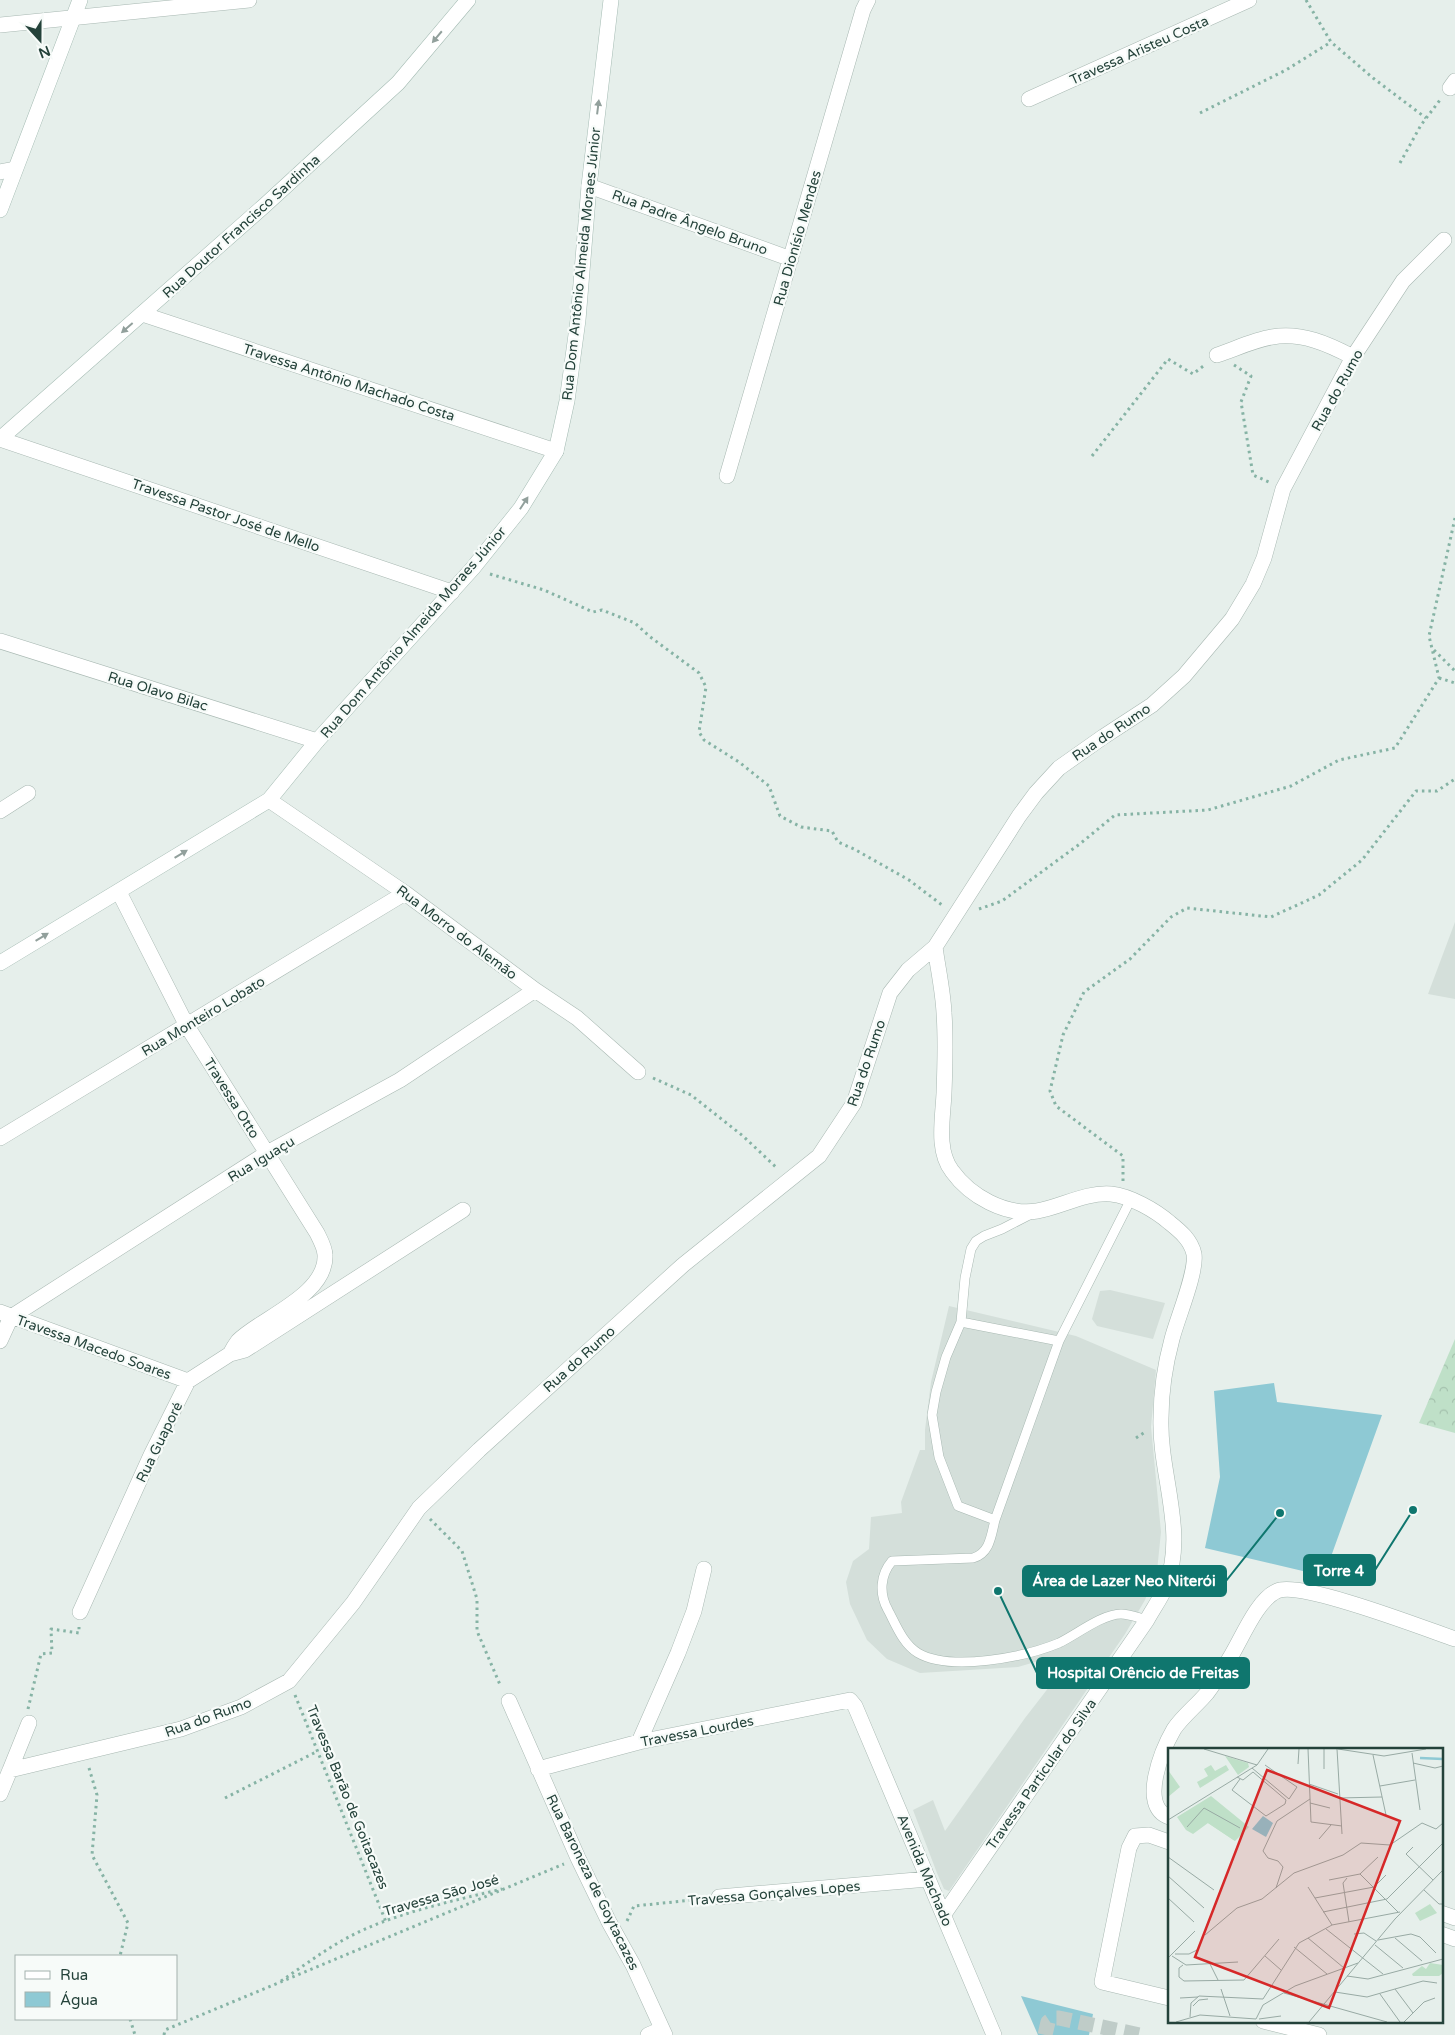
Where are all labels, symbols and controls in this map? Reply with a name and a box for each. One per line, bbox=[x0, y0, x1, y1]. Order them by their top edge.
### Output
street label: Travessa Aristeu Costa bbox=[1067, 12, 1211, 89]
north arrow bbox=[15, 15, 65, 65]
one-way arrow bbox=[431, 31, 442, 44]
text: N bbox=[36, 42, 53, 62]
one-way arrow bbox=[594, 99, 602, 115]
street label: Rua Dom Antônio Almeida Moraes Júnior bbox=[559, 126, 604, 402]
street label: Rua Doutor Francisco Sardinha bbox=[159, 151, 324, 302]
street label: Rua Dionísio Mendes bbox=[770, 168, 825, 308]
street label: Rua Padre Ângelo Bruno bbox=[610, 186, 770, 259]
one-way arrow bbox=[120, 322, 133, 333]
street label: Travessa Antônio Machado Costa bbox=[241, 340, 457, 425]
street label: Rua do Rumo bbox=[1308, 346, 1367, 434]
street label: Travessa Pastor José de Mello bbox=[130, 475, 322, 556]
one-way arrow bbox=[519, 496, 529, 509]
street label: Rua Dom Antônio Almeida Moraes Júnior bbox=[317, 523, 510, 742]
street label: Rua Olavo Bilac bbox=[106, 668, 210, 715]
street label: Rua do Rumo bbox=[1069, 700, 1154, 765]
one-way arrow bbox=[175, 850, 188, 859]
street label: Rua Morro do Alemão bbox=[393, 882, 520, 983]
one-way arrow bbox=[35, 933, 48, 942]
street label: Rua Monteiro Lobato bbox=[138, 973, 268, 1060]
street label: Rua do Rumo bbox=[844, 1017, 889, 1109]
street label: Travessa Otto bbox=[200, 1055, 263, 1142]
street label: Rua Iguaçu bbox=[225, 1133, 298, 1186]
street label: Travessa Macedo Soares bbox=[14, 1312, 174, 1384]
street label: Rua do Rumo bbox=[540, 1323, 619, 1396]
street label: Rua Guaporé bbox=[133, 1399, 186, 1485]
callout: Torre 4 bbox=[1304, 1555, 1375, 1585]
text: Torre 4 bbox=[1313, 1562, 1365, 1580]
callout: Área de Lazer Neo Niterói bbox=[1023, 1566, 1226, 1596]
text: Área de Lazer Neo Niterói bbox=[1032, 1571, 1216, 1590]
callout: Hospital Orêncio de Freitas bbox=[1037, 1658, 1249, 1688]
text: Hospital Orêncio de Freitas bbox=[1047, 1664, 1239, 1683]
street label: Rua do Rumo bbox=[163, 1694, 254, 1741]
street label: Travessa Particular do Silva bbox=[983, 1696, 1100, 1853]
street label: Travessa Barão de Goitacazes bbox=[303, 1703, 392, 1892]
street label: Travessa Lourdes bbox=[639, 1712, 755, 1751]
inset map bbox=[1168, 1748, 1442, 2022]
street label: Rua Baroneza de Goytacazes bbox=[542, 1792, 643, 1973]
street label: Avenida Machado bbox=[893, 1812, 956, 1929]
street label: Travessa São José bbox=[381, 1871, 501, 1920]
street label: Travessa Gonçalves Lopes bbox=[687, 1877, 861, 1910]
legend bbox=[15, 1955, 178, 2020]
text: Rua bbox=[60, 1966, 88, 1984]
text: Água bbox=[60, 1991, 98, 2009]

